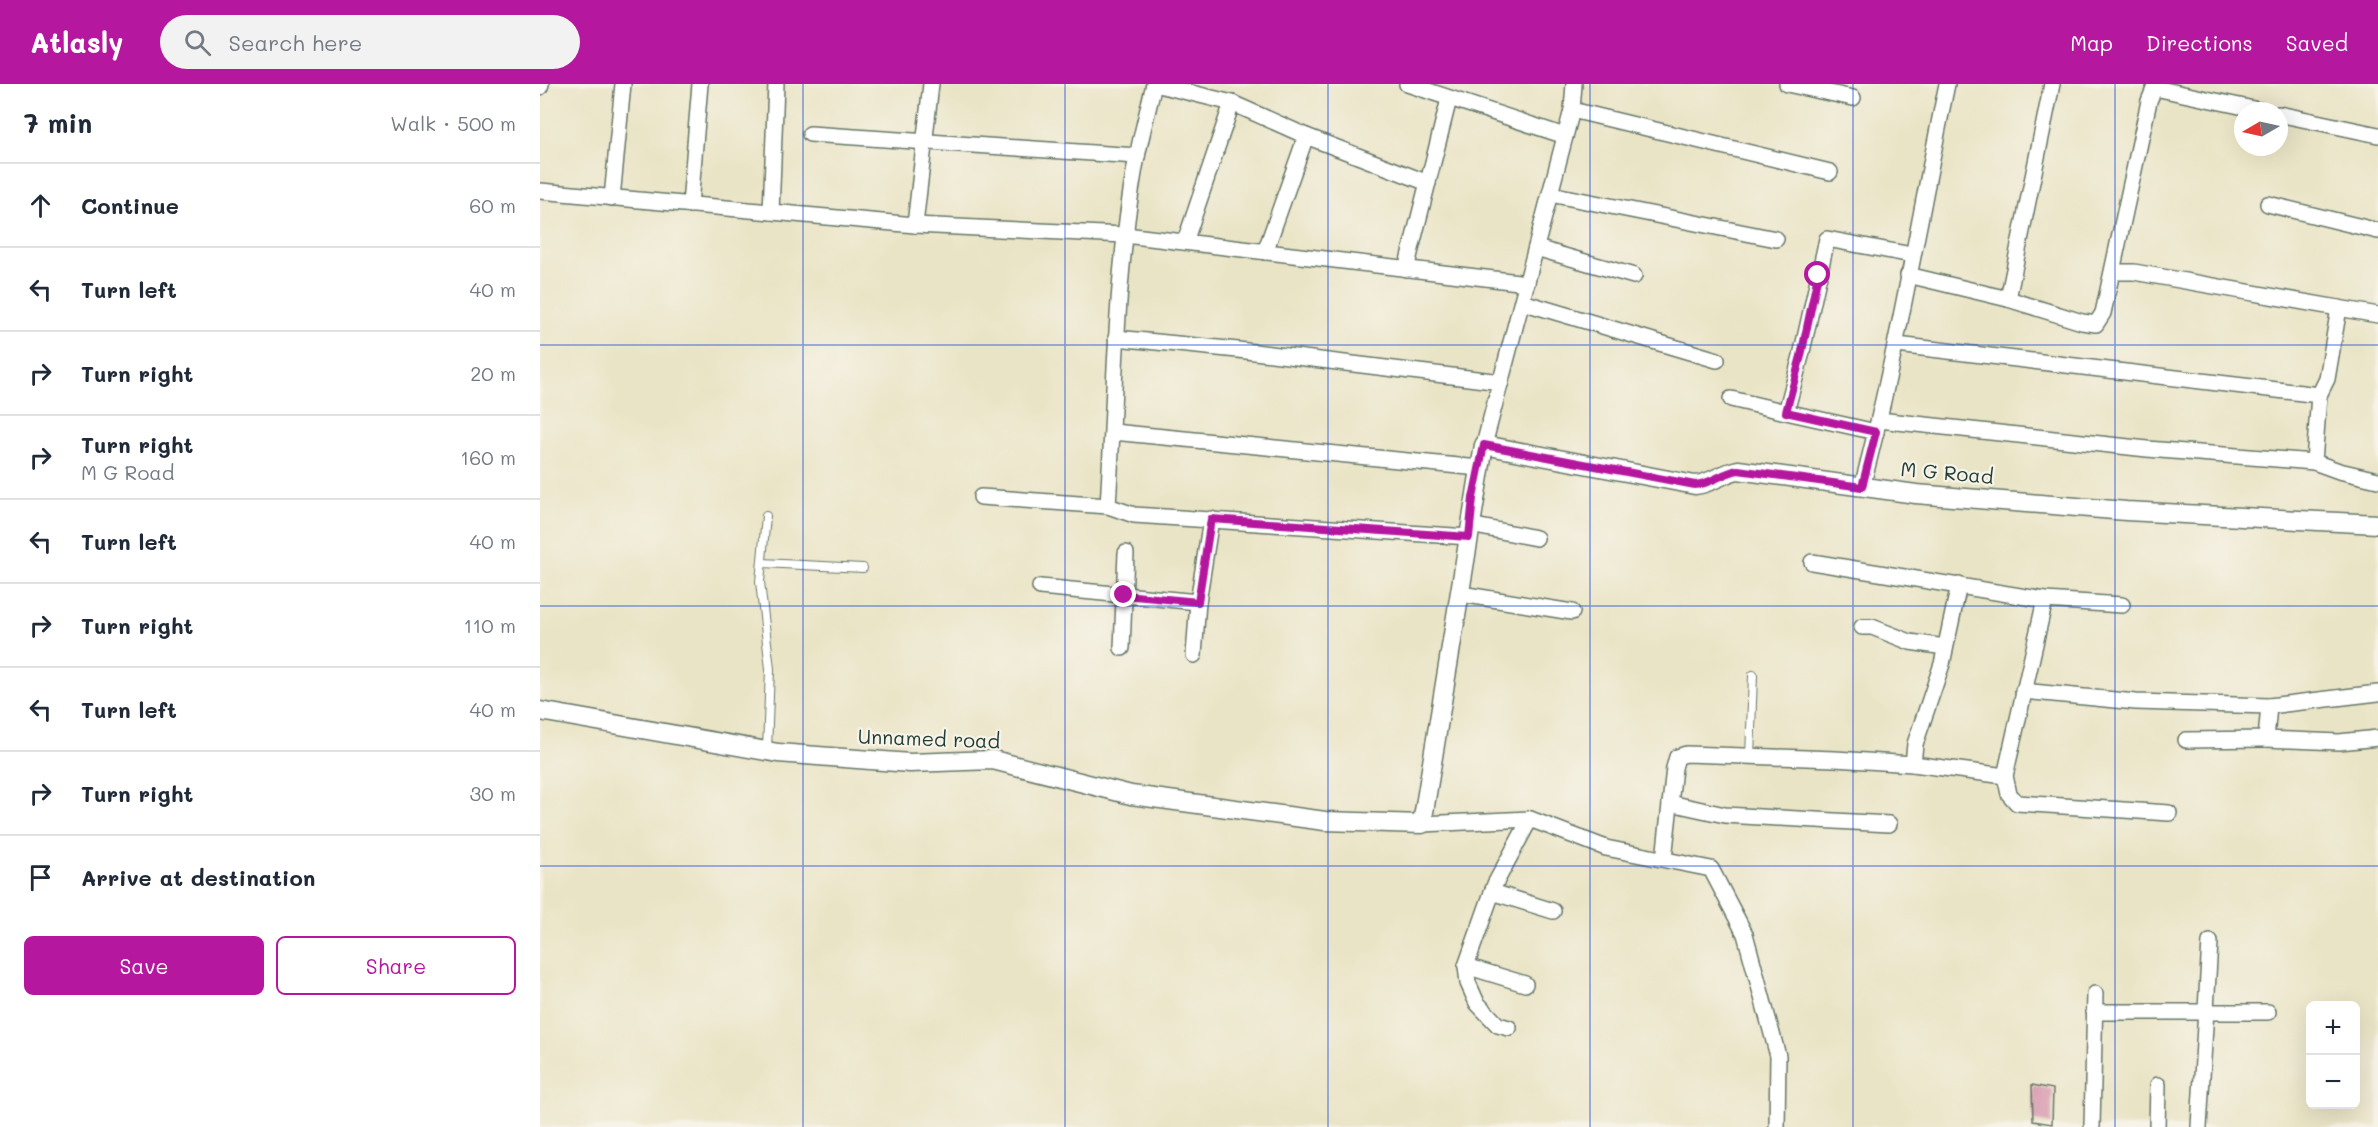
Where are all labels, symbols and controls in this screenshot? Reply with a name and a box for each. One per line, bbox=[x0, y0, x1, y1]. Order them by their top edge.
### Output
search box bbox=[160, 15, 580, 69]
text: Atlasly bbox=[30, 24, 124, 60]
icon: search bbox=[181, 26, 214, 59]
text: Search here bbox=[229, 28, 362, 57]
text: Map bbox=[2070, 29, 2113, 56]
text: Directions bbox=[2146, 29, 2253, 56]
text: Saved bbox=[2286, 29, 2348, 56]
north arrow bbox=[2234, 102, 2288, 156]
text: 7 min bbox=[24, 106, 92, 140]
text: Walk · 500 m bbox=[390, 110, 516, 136]
icon: ahead bbox=[24, 189, 57, 222]
text: Continue bbox=[81, 191, 179, 220]
text: 60 m bbox=[469, 192, 516, 218]
route start bbox=[1804, 261, 1830, 287]
icon: left bbox=[24, 273, 57, 306]
text: Turn left bbox=[81, 275, 177, 304]
text: 40 m bbox=[470, 276, 516, 302]
icon: right bbox=[24, 357, 57, 390]
text: Turn right bbox=[81, 359, 193, 388]
text: 20 m bbox=[470, 360, 516, 386]
text: Turn right bbox=[81, 430, 193, 459]
icon: right bbox=[24, 441, 57, 474]
text: 160 m bbox=[460, 444, 516, 470]
street label: M G Road bbox=[1899, 455, 1995, 489]
text: M G Road bbox=[81, 459, 174, 485]
icon: left bbox=[24, 525, 57, 558]
text: Turn left bbox=[81, 527, 177, 556]
text: 40 m bbox=[470, 528, 516, 554]
route end bbox=[1110, 581, 1136, 607]
icon: right bbox=[24, 609, 57, 642]
text: Turn right bbox=[81, 611, 193, 640]
text: 110 m bbox=[463, 612, 516, 638]
icon: left bbox=[24, 693, 57, 726]
text: Turn left bbox=[81, 695, 177, 724]
text: 40 m bbox=[470, 696, 516, 722]
street label: Unnamed road bbox=[857, 723, 1001, 753]
icon: right bbox=[24, 777, 57, 810]
text: Turn right bbox=[81, 779, 193, 808]
text: 30 m bbox=[470, 780, 516, 806]
icon: arrive bbox=[24, 861, 57, 894]
text: Arrive at destination bbox=[81, 863, 316, 892]
button: Save bbox=[24, 936, 264, 995]
button: Share bbox=[276, 936, 516, 995]
map controls bbox=[2306, 1001, 2360, 1109]
button: + bbox=[2306, 1001, 2360, 1055]
button: − bbox=[2306, 1055, 2360, 1109]

